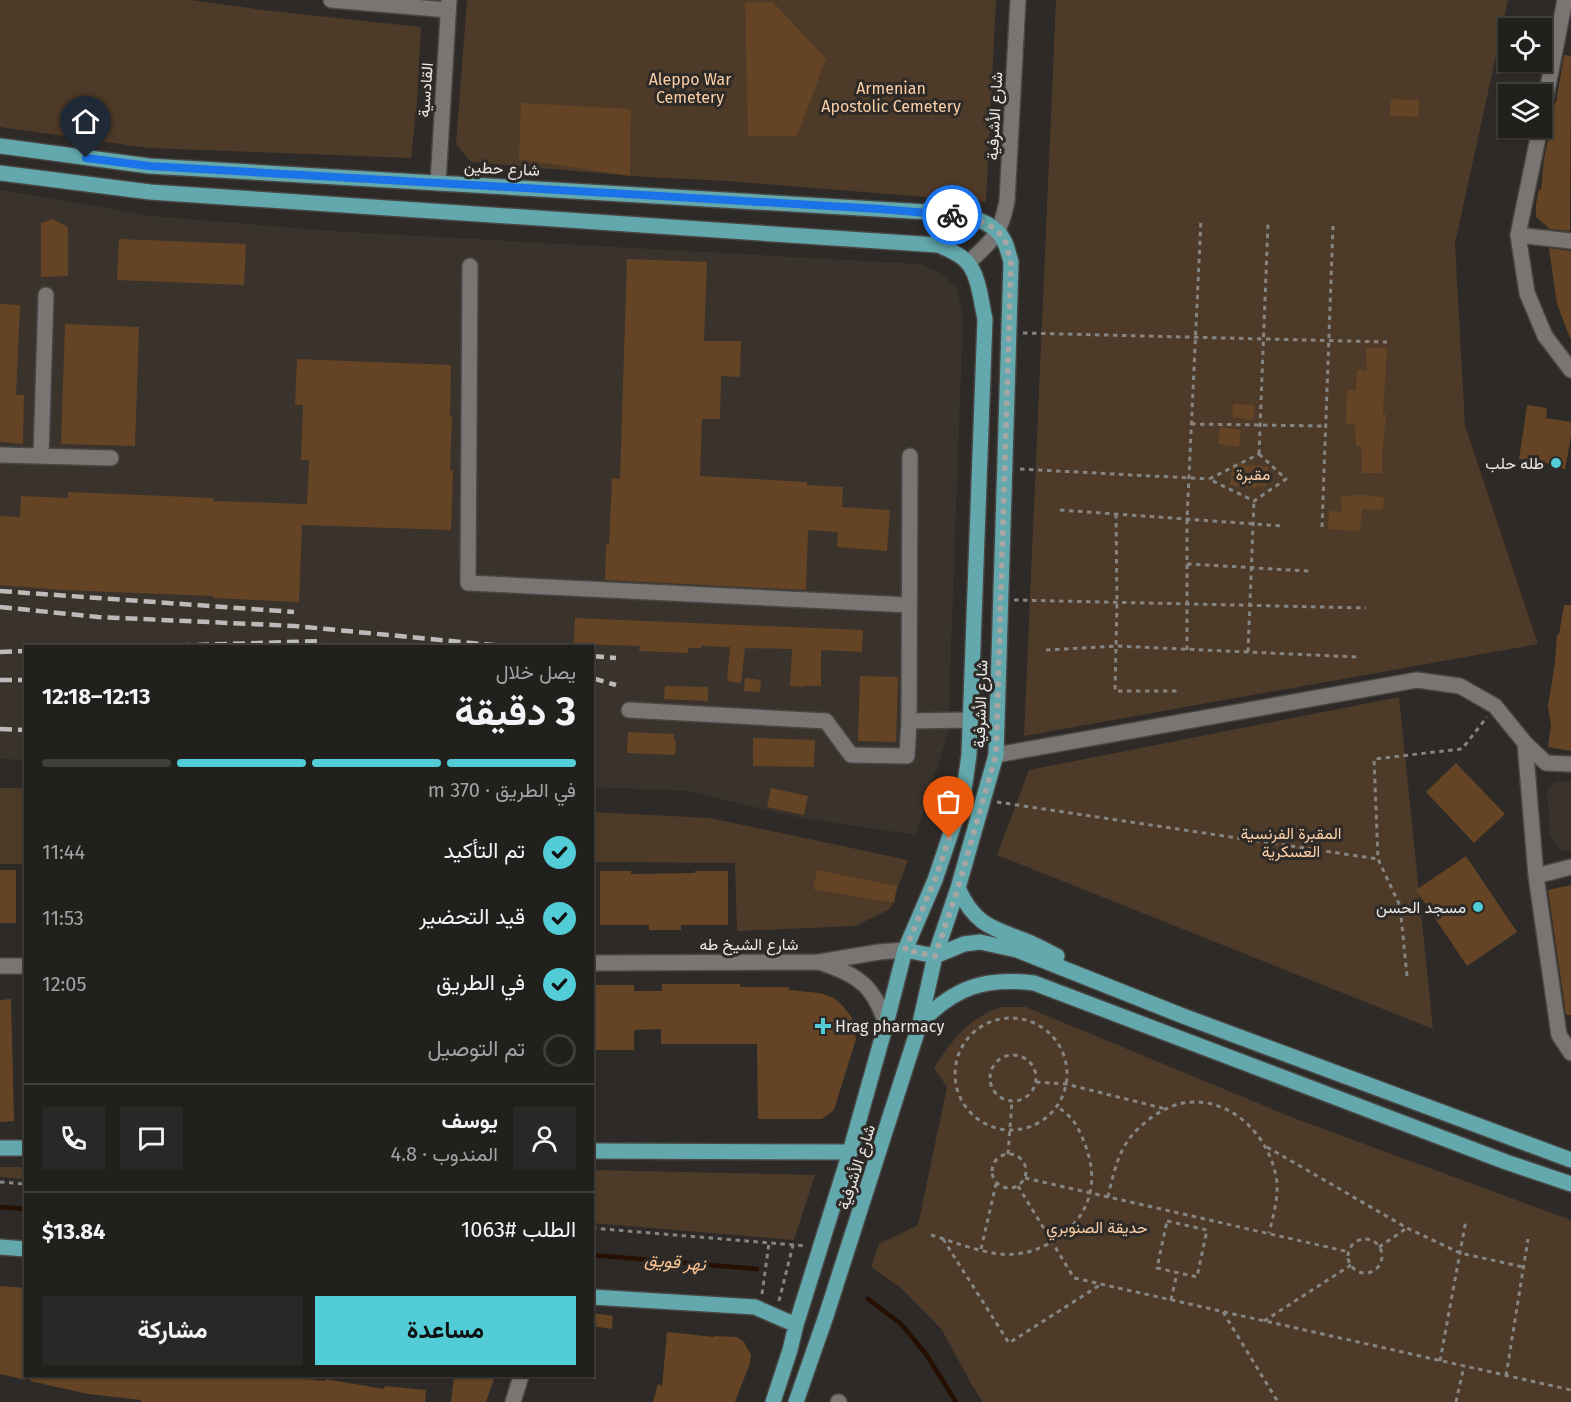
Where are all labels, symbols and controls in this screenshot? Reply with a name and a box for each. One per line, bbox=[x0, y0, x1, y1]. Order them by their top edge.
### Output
map controls bbox=[1498, 18, 1552, 138]
button: locate bbox=[1498, 18, 1552, 72]
street label: القادسية bbox=[414, 62, 437, 118]
park label: Aleppo War Cemetery bbox=[649, 70, 732, 107]
street label: شارع الأشرفية bbox=[983, 71, 1008, 161]
park label: Armenian Apostolic Cemetery bbox=[821, 79, 961, 116]
button: layers bbox=[1498, 84, 1552, 138]
pin bbox=[60, 96, 111, 158]
icon: home bbox=[69, 105, 102, 138]
street label: شارع حطين bbox=[464, 157, 540, 182]
courier bbox=[922, 185, 982, 245]
icon: bike bbox=[936, 199, 969, 232]
place label: طله حلب bbox=[1485, 454, 1544, 473]
marker: طله حلب bbox=[1549, 456, 1563, 470]
park label: مقبرة bbox=[1236, 465, 1270, 485]
text: يصل خلال bbox=[496, 660, 576, 684]
street label: شارع الأشرفية bbox=[969, 660, 994, 749]
text: 12:13–12:18 bbox=[42, 683, 150, 710]
text: 3 دقيقة bbox=[455, 689, 576, 735]
pin bbox=[923, 776, 974, 838]
text: في الطريق · 370 m bbox=[428, 778, 576, 802]
icon: bag bbox=[932, 785, 965, 818]
park label: المقبرة الفرنسية العسكرية bbox=[1240, 824, 1342, 862]
icon: check bbox=[543, 836, 576, 869]
text: تم التأكيد bbox=[443, 837, 525, 864]
text: 11:44 bbox=[42, 840, 85, 864]
place label: مسجد الحسن bbox=[1376, 898, 1466, 918]
marker: مسجد الحسن bbox=[1471, 900, 1485, 914]
icon: check bbox=[543, 902, 576, 935]
text: قيد التحضير bbox=[419, 903, 525, 930]
text: 11:53 bbox=[42, 906, 84, 930]
street label: شارع الشيخ طه bbox=[700, 935, 798, 956]
icon: check bbox=[543, 968, 576, 1001]
text: في الطريق bbox=[436, 969, 525, 996]
text: 12:05 bbox=[42, 972, 87, 996]
place label: Hrag pharmacy bbox=[835, 1017, 944, 1036]
marker: Hrag pharmacy bbox=[816, 1019, 830, 1033]
text: تم التوصيل bbox=[427, 1035, 525, 1062]
button: phone bbox=[42, 1107, 105, 1170]
button: chat bbox=[120, 1107, 183, 1170]
text: يوسف bbox=[442, 1107, 498, 1134]
button: person bbox=[513, 1107, 576, 1170]
street label: شارع الأشرفية bbox=[834, 1122, 881, 1213]
text: المندوب · 4.8 bbox=[391, 1142, 498, 1166]
text: الطلب #1063 bbox=[461, 1216, 576, 1243]
text: $13.84 bbox=[42, 1218, 105, 1245]
park label: حديقة الصنوبري bbox=[1046, 1218, 1148, 1241]
water label: نهر قويق bbox=[643, 1248, 707, 1276]
button: مشاركة bbox=[42, 1296, 303, 1365]
button: مساعدة bbox=[315, 1296, 576, 1365]

